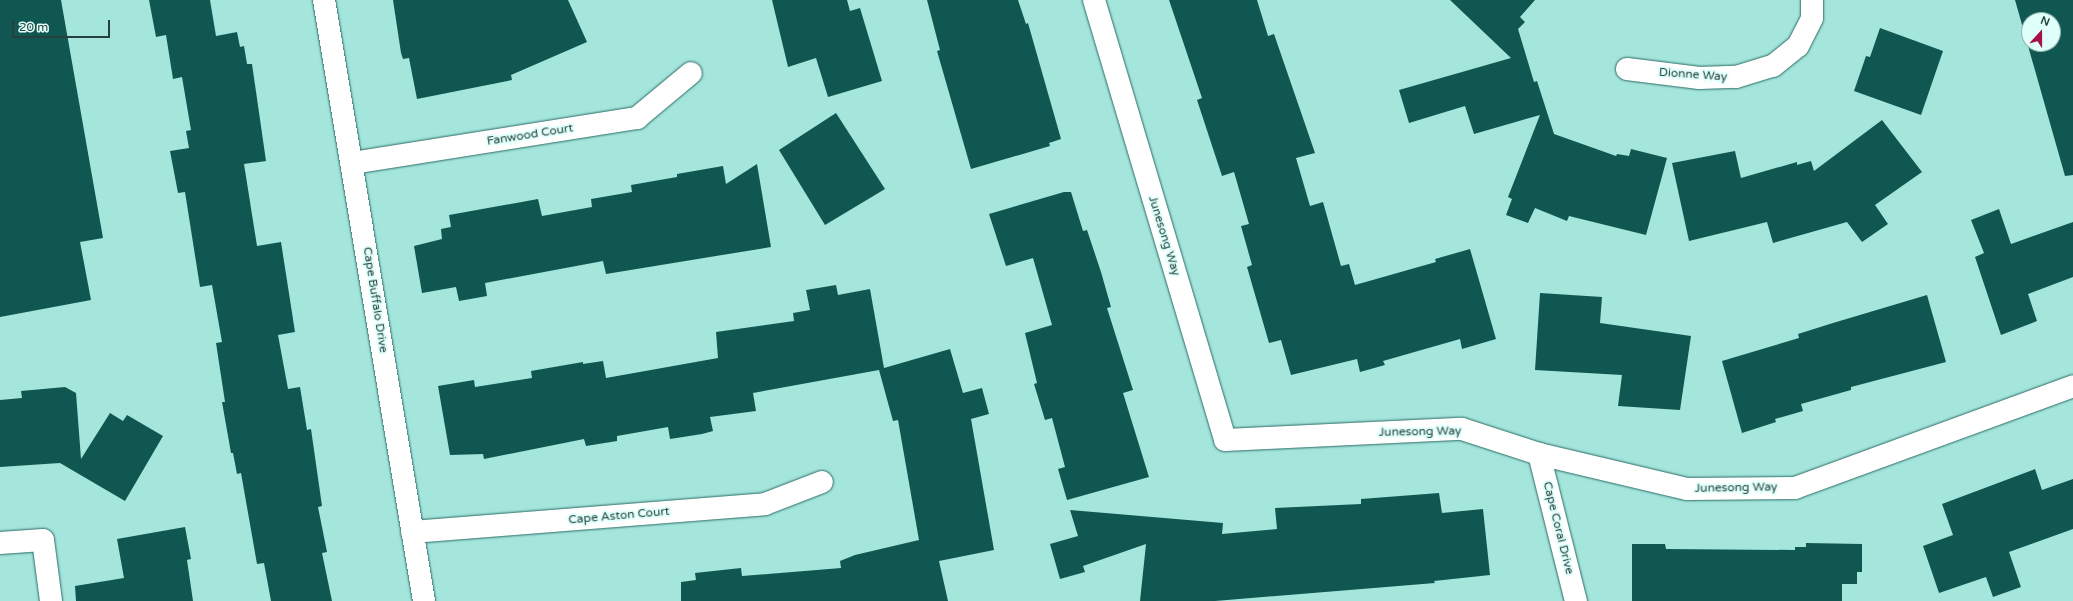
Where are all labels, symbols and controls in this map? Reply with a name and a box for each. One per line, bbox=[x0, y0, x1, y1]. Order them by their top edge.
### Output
scale bar bbox=[14, 12, 112, 38]
north arrow bbox=[2021, 12, 2061, 52]
text: N bbox=[2039, 14, 2052, 29]
text: 20 m bbox=[19, 20, 48, 34]
street label: Dionne Way bbox=[1658, 65, 1728, 85]
street label: Fanwood Court bbox=[486, 121, 574, 149]
street label: Junesong Way bbox=[1145, 194, 1183, 278]
street label: Cape Buffalo Drive bbox=[360, 246, 390, 354]
street label: Junesong Way bbox=[1378, 424, 1462, 440]
street label: Cape Coral Drive bbox=[1540, 480, 1576, 576]
street label: Junesong Way bbox=[1694, 480, 1778, 496]
street label: Cape Aston Court bbox=[568, 504, 670, 528]

